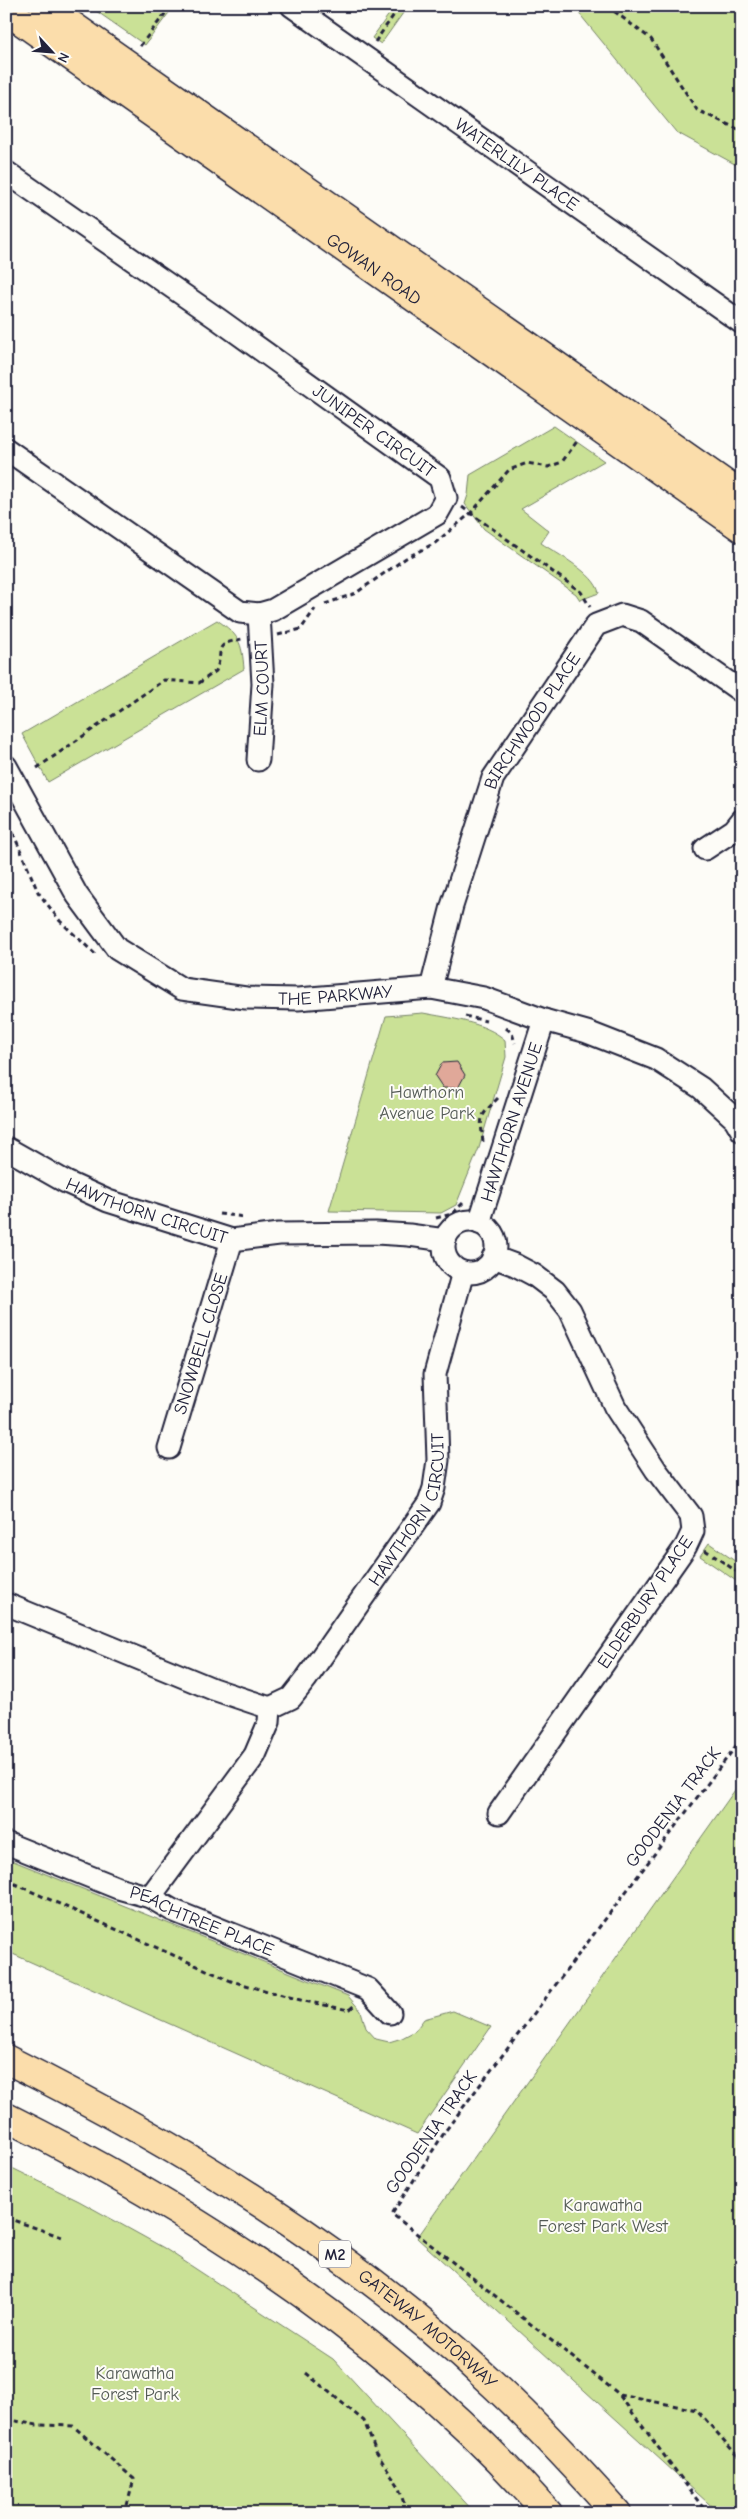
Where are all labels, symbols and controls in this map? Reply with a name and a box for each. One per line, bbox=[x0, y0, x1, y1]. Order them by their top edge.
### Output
north arrow bbox=[28, 28, 78, 78]
text: N bbox=[54, 50, 73, 65]
street label: WATERLILY PLACE bbox=[451, 114, 583, 216]
street label: GOWAN ROAD bbox=[322, 229, 425, 310]
street label: JUNIPER CIRCUIT bbox=[308, 380, 440, 483]
street label: ELM COURT bbox=[250, 639, 274, 737]
street label: BIRCHWOOD PLACE bbox=[480, 649, 585, 792]
street label: THE PARKWAY bbox=[278, 981, 394, 1010]
street label: HAWTHORN AVENUE bbox=[476, 1040, 547, 1205]
park label: Hawthorn Avenue Park bbox=[379, 1082, 475, 1124]
street label: HAWTHORN CIRCUIT bbox=[63, 1173, 231, 1249]
street label: SNOWBELL CLOSE bbox=[170, 1271, 232, 1417]
street label: HAWTHORN CIRCUIT bbox=[364, 1432, 449, 1590]
street label: ELDERBURY PLACE bbox=[593, 1532, 698, 1672]
street label: GOODENIA TRACK bbox=[621, 1743, 725, 1872]
street label: PEACHTREE PLACE bbox=[127, 1882, 277, 1961]
street label: GOODENIA TRACK bbox=[381, 2067, 482, 2198]
park label: Karawatha Forest Park West bbox=[538, 2195, 669, 2237]
road number: M2 bbox=[319, 2240, 351, 2268]
street label: GATEWAY MOTORWAY bbox=[354, 2265, 501, 2393]
park label: Karawatha Forest Park bbox=[91, 2363, 179, 2405]

